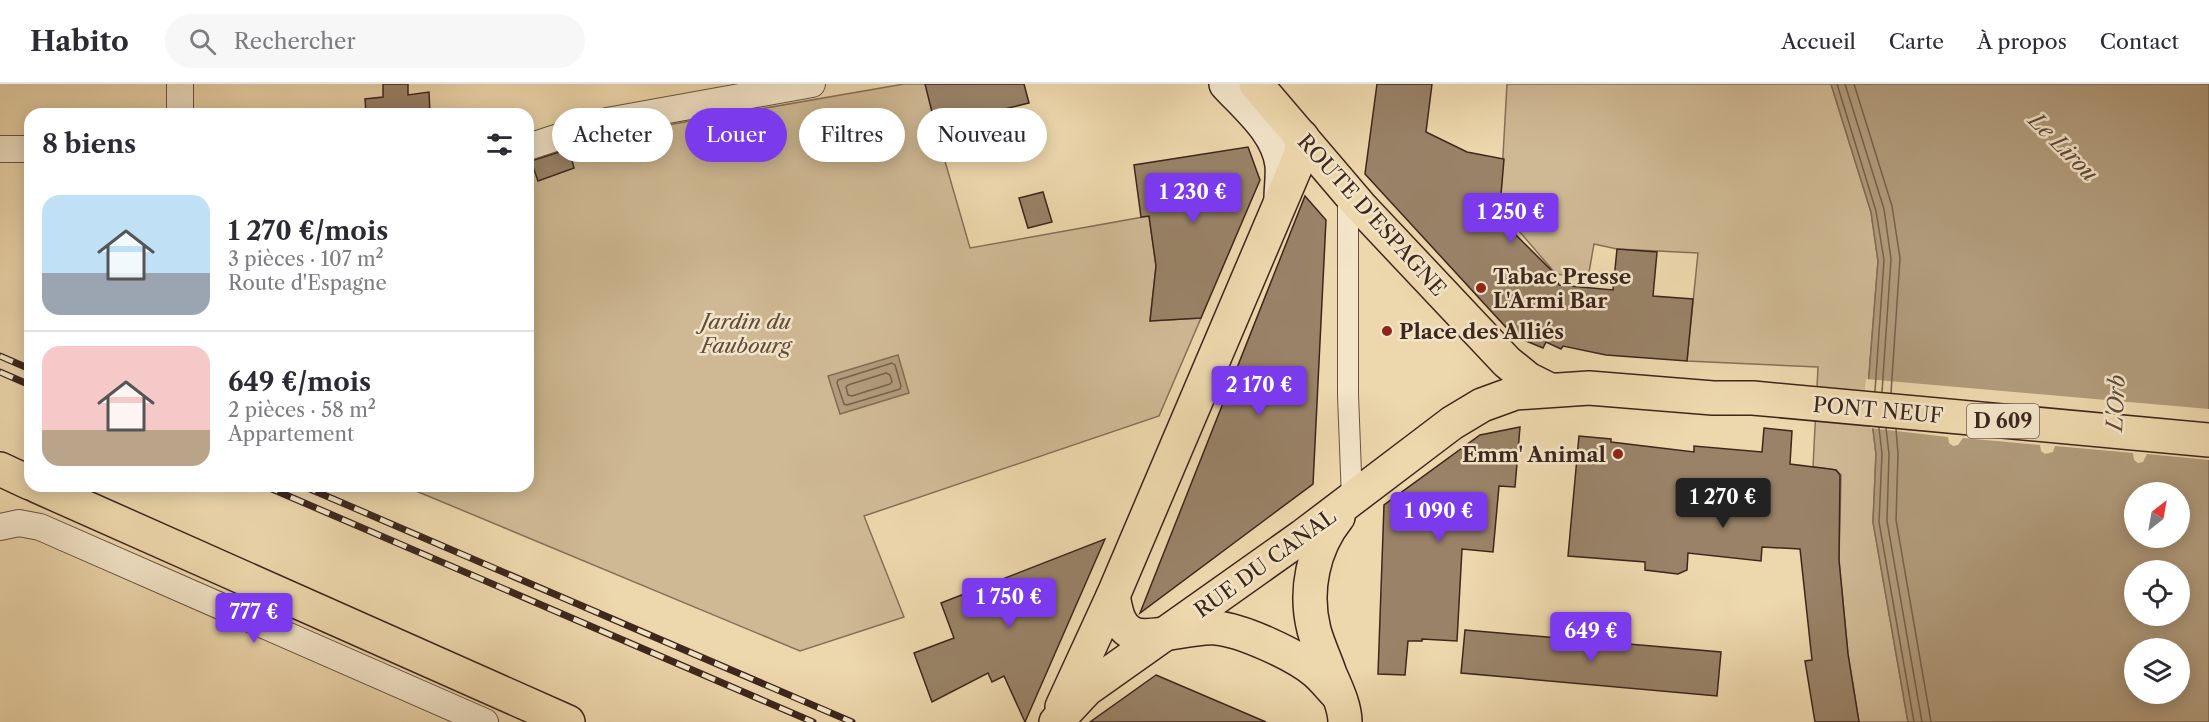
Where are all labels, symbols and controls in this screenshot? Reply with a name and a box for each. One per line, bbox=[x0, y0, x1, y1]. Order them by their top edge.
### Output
search box bbox=[165, 14, 585, 68]
text: Habito bbox=[30, 24, 129, 58]
icon: search bbox=[186, 25, 219, 58]
text: Rechercher bbox=[234, 28, 356, 55]
text: Accueil bbox=[1781, 29, 1856, 54]
text: Carte bbox=[1889, 29, 1944, 54]
text: À propos bbox=[1977, 29, 2067, 54]
text: Contact bbox=[2100, 29, 2179, 54]
water label: Le Lirou bbox=[2022, 106, 2104, 188]
chip: Acheter bbox=[552, 108, 673, 162]
chip: Louer bbox=[685, 108, 787, 162]
chip: Filtres bbox=[799, 108, 905, 162]
chip: Nouveau bbox=[917, 108, 1047, 162]
text: 8 biens bbox=[42, 128, 136, 160]
icon: filters bbox=[483, 128, 516, 161]
street label: ROUTE D'ESPAGNE bbox=[1293, 129, 1451, 301]
pin: 1 230 € bbox=[1138, 173, 1248, 224]
text: 1 230 € bbox=[1159, 180, 1227, 204]
pin: 1 250 € bbox=[1456, 193, 1566, 244]
text: 1 250 € bbox=[1477, 200, 1545, 224]
text: 1 270 €/mois bbox=[228, 215, 388, 247]
icon: home bbox=[90, 219, 162, 291]
text: 3 pièces · 107 m² bbox=[228, 247, 384, 271]
place label: Tabac Presse L'Armi Bar bbox=[1493, 264, 1631, 313]
text: Route d'Espagne bbox=[228, 271, 387, 295]
marker: Tabac Presse L'Armi Bar bbox=[1474, 281, 1488, 295]
park label: Jardin du Faubourg bbox=[695, 309, 794, 358]
place label: Place des Alliés bbox=[1399, 319, 1564, 344]
marker: Place des Alliés bbox=[1380, 324, 1394, 338]
text: 649 €/mois bbox=[228, 366, 371, 398]
pin: 2 170 € bbox=[1204, 366, 1314, 417]
icon: home bbox=[90, 370, 162, 442]
text: 2 170 € bbox=[1226, 373, 1292, 397]
water label: L'Orb bbox=[2101, 374, 2131, 434]
street label: PONT NEUF bbox=[1812, 392, 1945, 428]
text: 2 pièces · 58 m² bbox=[228, 398, 376, 422]
road number: D 609 bbox=[1967, 404, 2039, 438]
text: Appartement bbox=[228, 422, 354, 446]
place label: Emm' Animal bbox=[1462, 442, 1606, 467]
marker: Emm' Animal bbox=[1611, 447, 1625, 461]
pin: 1 270 € bbox=[1668, 478, 1778, 529]
north arrow bbox=[2124, 482, 2190, 548]
map controls bbox=[2124, 482, 2190, 704]
text: 1 270 € bbox=[1690, 485, 1756, 509]
pin: 1 090 € bbox=[1384, 492, 1494, 543]
text: 1 090 € bbox=[1404, 499, 1474, 523]
street label: RUE DU CANAL bbox=[1190, 503, 1341, 623]
button: locate bbox=[2124, 560, 2190, 626]
pin: 1 750 € bbox=[954, 578, 1064, 629]
text: 1 750 € bbox=[976, 585, 1042, 609]
pin: 777 € bbox=[212, 593, 296, 644]
text: 777 € bbox=[229, 600, 279, 624]
pin: 649 € bbox=[1549, 612, 1633, 663]
text: 649 € bbox=[1564, 619, 1618, 643]
button: layers bbox=[2124, 638, 2190, 704]

